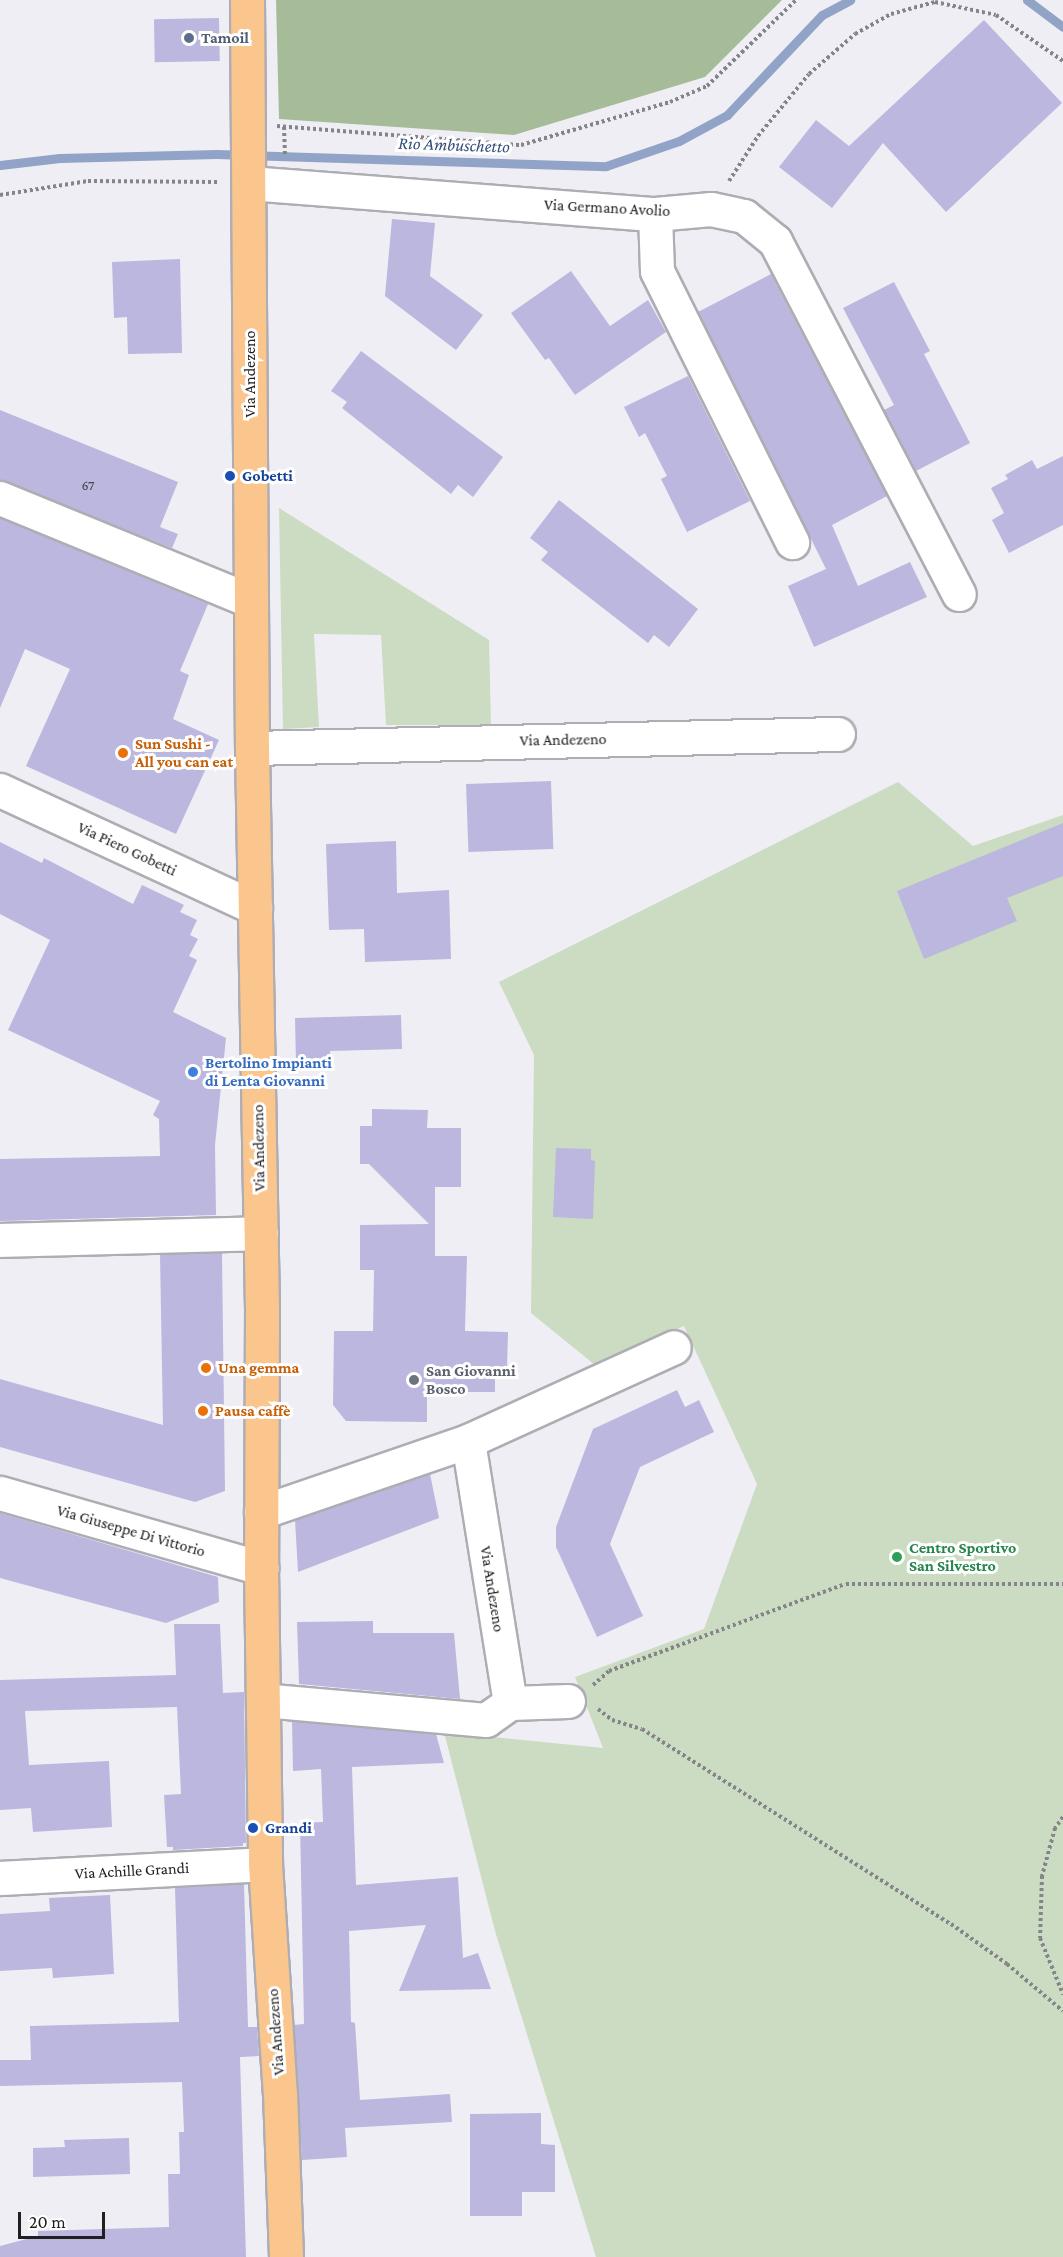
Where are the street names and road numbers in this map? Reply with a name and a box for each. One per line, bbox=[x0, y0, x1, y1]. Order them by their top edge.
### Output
street label: Via Germano Avolio bbox=[543, 195, 671, 221]
street label: Via Andezeno bbox=[240, 331, 260, 417]
street label: Via Andezeno bbox=[519, 730, 607, 750]
street label: Via Piero Gobetti bbox=[74, 818, 180, 880]
street label: Via Andezeno bbox=[249, 1104, 269, 1192]
street label: Via Giuseppe Di Vittorio bbox=[55, 1501, 207, 1561]
street label: Via Andezeno bbox=[476, 1545, 508, 1633]
street label: Via Achille Grandi bbox=[74, 1858, 190, 1884]
street label: Via Andezeno bbox=[263, 1988, 289, 2076]

